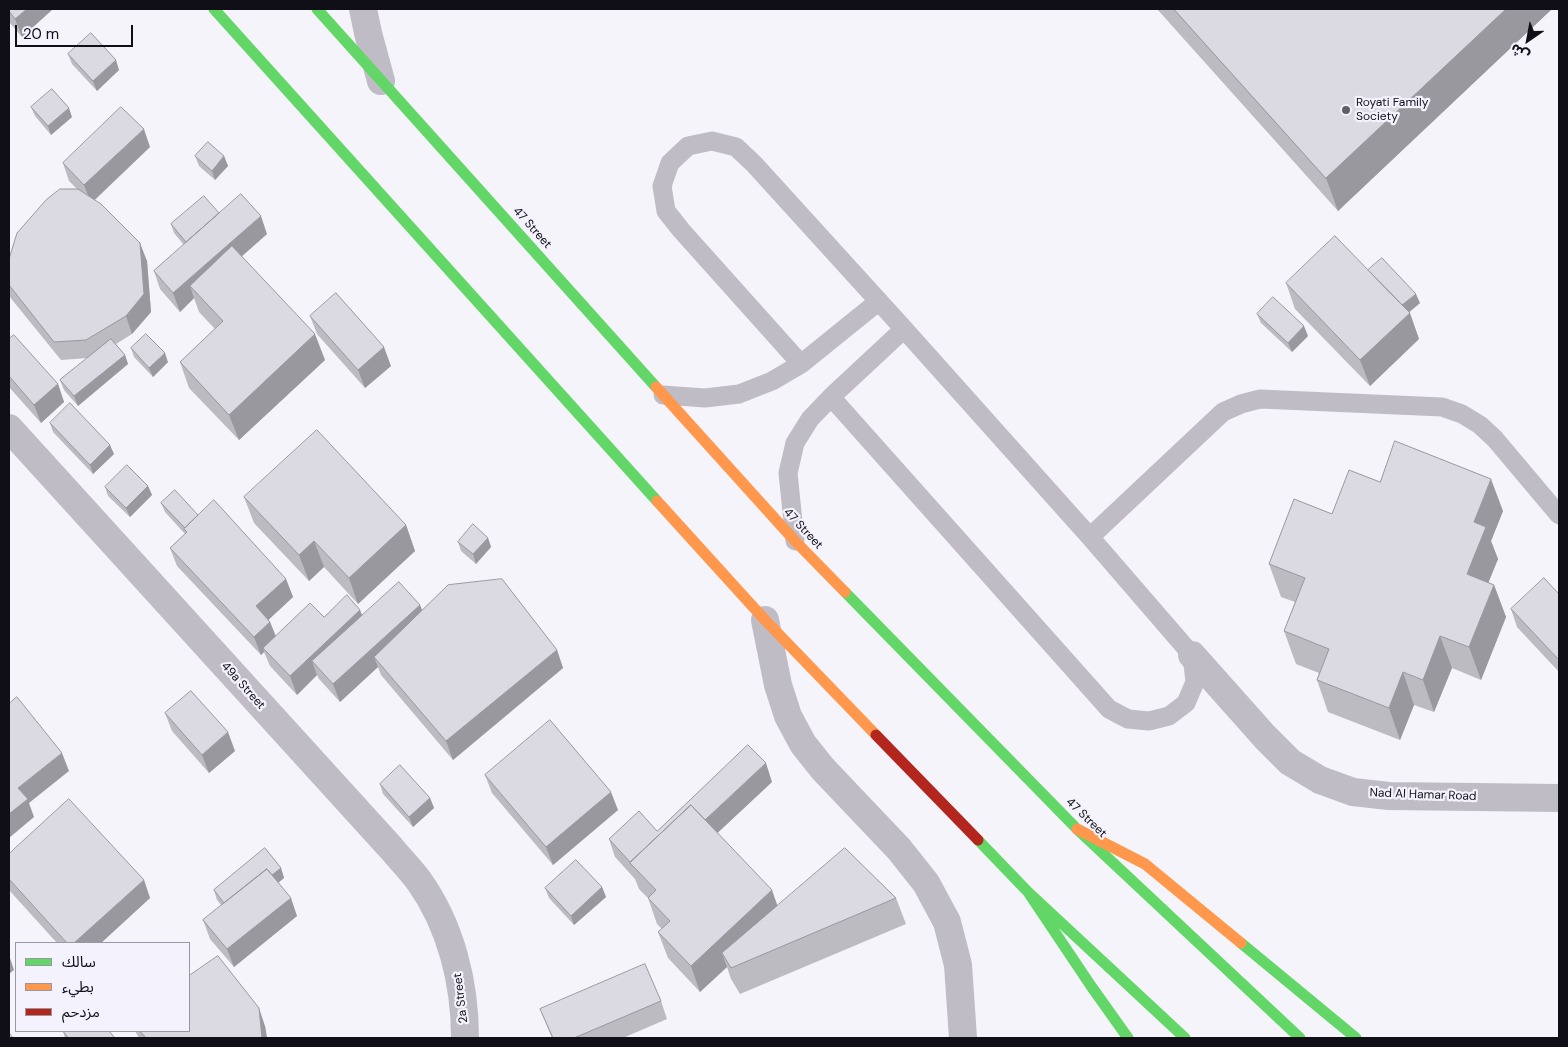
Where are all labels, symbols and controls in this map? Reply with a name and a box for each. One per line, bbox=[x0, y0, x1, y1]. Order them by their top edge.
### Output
scale bar bbox=[18, 15, 135, 47]
north arrow bbox=[1503, 15, 1553, 65]
text: 20 m bbox=[23, 24, 59, 44]
text: ش bbox=[1507, 40, 1533, 65]
place label: Royati Family Society bbox=[1356, 96, 1428, 124]
marker: Royati Family Society bbox=[1340, 104, 1352, 116]
street label: 47 Street bbox=[510, 204, 554, 252]
street label: 47 Street bbox=[780, 505, 826, 553]
street label: 49a Street bbox=[218, 659, 268, 713]
street label: Nad Al Hamar Road bbox=[1369, 786, 1477, 804]
street label: 47 Street bbox=[1063, 795, 1109, 841]
legend bbox=[15, 942, 190, 1032]
text: سالك bbox=[62, 952, 96, 972]
street label: 2a Street bbox=[451, 972, 471, 1024]
text: بطيء bbox=[62, 977, 94, 997]
text: مزدحم bbox=[62, 1002, 100, 1022]

